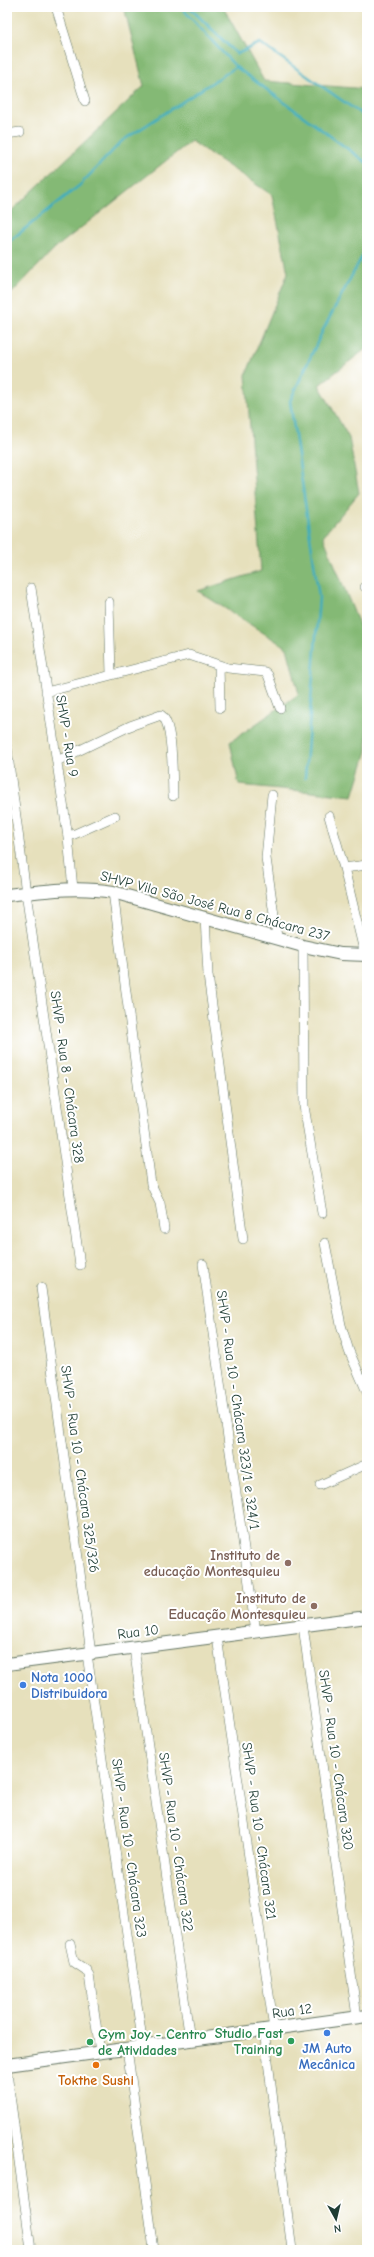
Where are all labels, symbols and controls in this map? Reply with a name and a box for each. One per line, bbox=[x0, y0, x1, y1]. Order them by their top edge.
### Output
street label: SHVP - Rua 9 bbox=[52, 694, 82, 778]
street label: SHVP Vila São José Rua 8 Chácara 237 bbox=[99, 867, 332, 945]
street label: SHVP - Rua 8 - Chácara 328 bbox=[46, 990, 88, 1164]
street label: SHVP - Rua 10 - Chácara 323/1 e 324/1 bbox=[213, 1289, 263, 1531]
street label: SHVP - Rua 10 - Chácara 325/326 bbox=[57, 1364, 103, 1574]
place label: Instituto de educação Montesquieu bbox=[144, 1547, 280, 1580]
marker: Instituto de educação Montesquieu bbox=[283, 1558, 293, 1568]
place label: Instituto de Educação Montesquieu bbox=[168, 1590, 306, 1623]
marker: Instituto de Educação Montesquieu bbox=[309, 1601, 319, 1611]
street label: Rua 10 bbox=[116, 1621, 160, 1643]
place label: Nota 1000 Distribuidora bbox=[31, 1669, 108, 1702]
street label: SHVP - Rua 10 - Chácara 320 bbox=[315, 1669, 357, 1851]
marker: Nota 1000 Distribuidora bbox=[18, 1680, 28, 1690]
street label: SHVP - Rua 10 - Chácara 321 bbox=[238, 1741, 280, 1921]
street label: SHVP - Rua 10 - Chácara 322 bbox=[155, 1751, 197, 1933]
street label: SHVP - Rua 10 - Chácara 323 bbox=[108, 1757, 150, 1939]
street label: Rua 12 bbox=[271, 2000, 313, 2022]
place label: Studio Fast Training bbox=[215, 2025, 283, 2058]
place label: Gym Joy - Centro de Atividades bbox=[98, 2026, 206, 2059]
marker: JM Auto Mecânica bbox=[322, 2028, 332, 2038]
marker: Studio Fast Training bbox=[286, 2036, 296, 2046]
marker: Gym Joy - Centro de Atividades bbox=[85, 2037, 95, 2047]
place label: JM Auto Mecânica bbox=[299, 2040, 355, 2073]
marker: Tokthe Sushi bbox=[91, 2060, 101, 2070]
place label: Tokthe Sushi bbox=[58, 2072, 134, 2089]
north arrow bbox=[316, 2199, 356, 2239]
text: N bbox=[333, 2221, 342, 2235]

